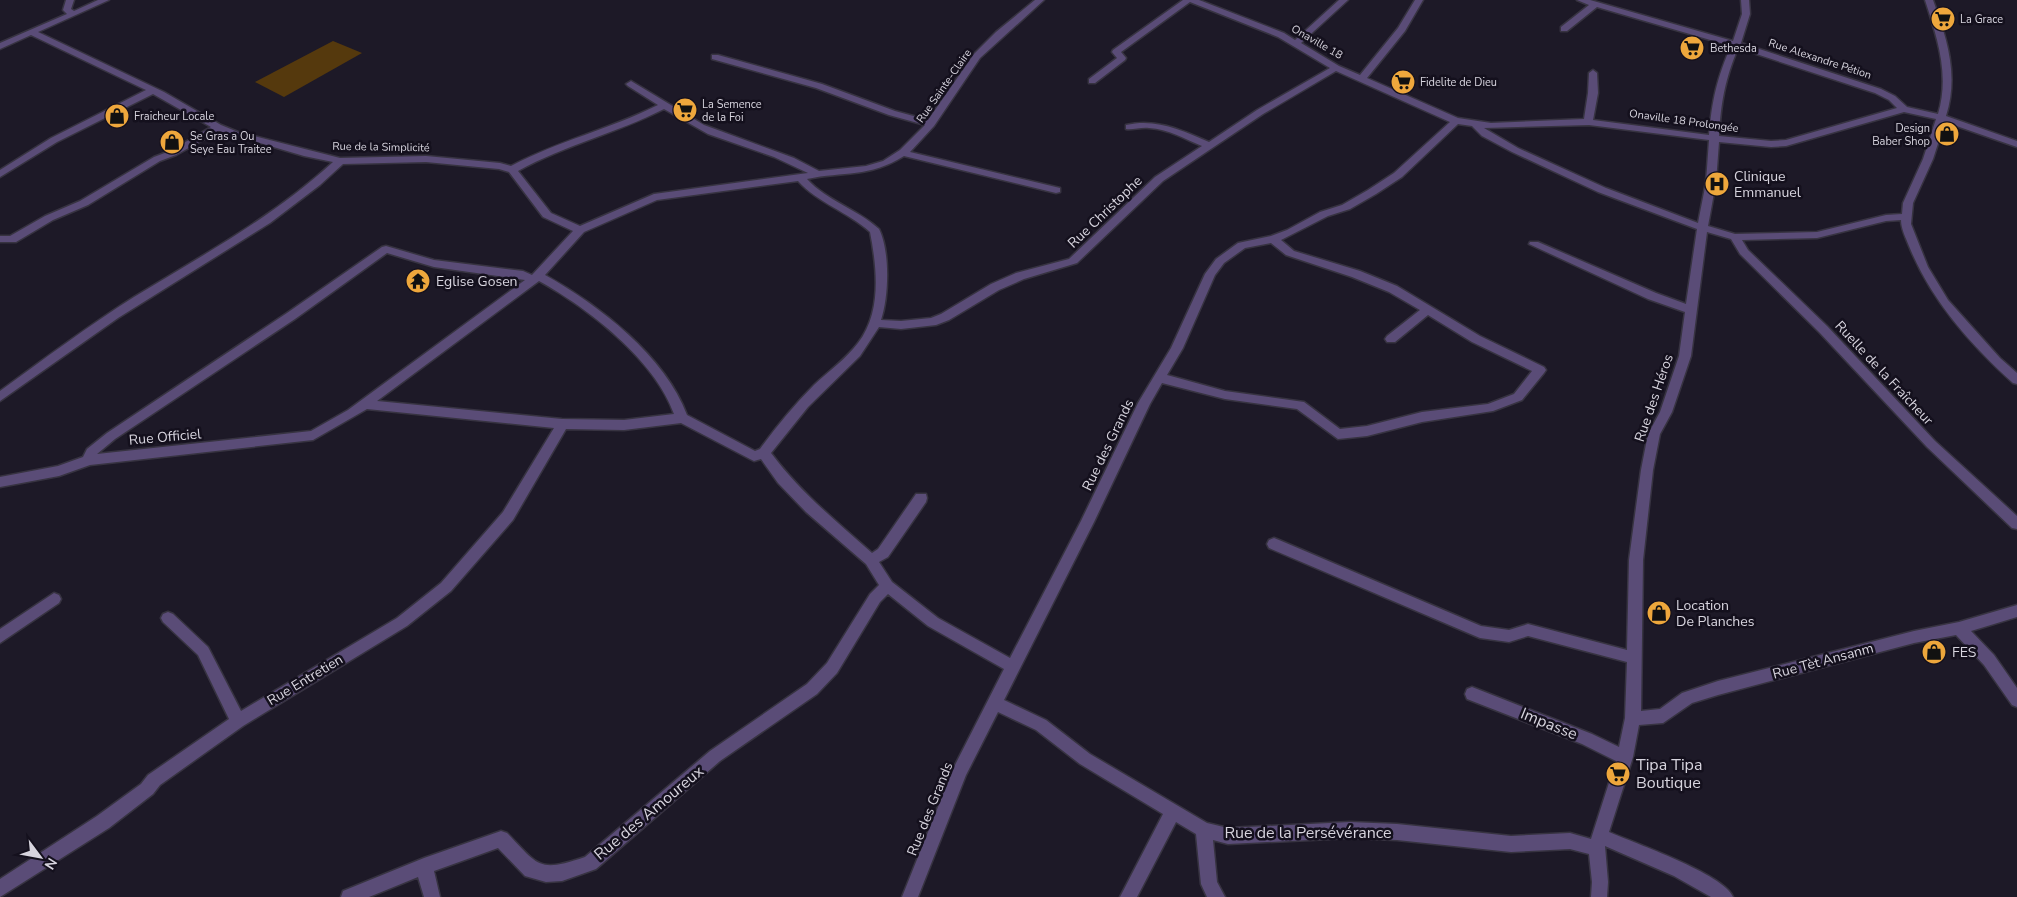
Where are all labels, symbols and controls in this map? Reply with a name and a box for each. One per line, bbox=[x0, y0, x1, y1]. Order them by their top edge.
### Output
supermarket icon: La Grace bbox=[1930, 6, 1956, 32]
place label: La Grace bbox=[1960, 12, 2003, 27]
street label: Onaville 18 bbox=[1289, 21, 1346, 63]
supermarket icon: Bethesda bbox=[1679, 35, 1705, 61]
street label: Rue Alexandre Pétion bbox=[1767, 35, 1873, 83]
place label: Bethesda bbox=[1710, 41, 1757, 56]
street label: Rue Sainte-Claire bbox=[913, 46, 975, 126]
supermarket icon: Fidelite de Dieu bbox=[1390, 69, 1416, 95]
place label: Fidelite de Dieu bbox=[1420, 75, 1497, 90]
supermarket icon: La Semence de la Foi bbox=[672, 97, 698, 123]
place label: La Semence de la Foi bbox=[702, 97, 762, 125]
shop icon: Fraicheur Locale bbox=[104, 103, 130, 129]
street label: Onaville 18 Prolongée bbox=[1628, 106, 1740, 136]
place label: Fraicheur Locale bbox=[134, 109, 214, 124]
place label: Design Baber Shop bbox=[1872, 121, 1930, 149]
shop icon: Design Baber Shop bbox=[1934, 121, 1960, 147]
shop icon: Se Gras a Ou Seye Eau Traitee bbox=[159, 129, 185, 155]
place label: Se Gras a Ou Seye Eau Traitee bbox=[190, 129, 272, 157]
street label: Rue de la Simplicité bbox=[332, 139, 430, 155]
place label: Clinique Emmanuel bbox=[1734, 167, 1802, 202]
hospital icon: Clinique Emmanuel bbox=[1704, 171, 1730, 197]
street label: Rue Christophe bbox=[1064, 172, 1146, 252]
temple icon: Eglise Gosen bbox=[405, 268, 431, 294]
place label: Eglise Gosen bbox=[436, 272, 518, 291]
street label: Ruelle de la Fraîcheur bbox=[1831, 317, 1937, 429]
street label: Rue des Héros bbox=[1630, 351, 1678, 444]
street label: Rue des Grands bbox=[1078, 396, 1138, 494]
street label: Rue Officiel bbox=[128, 424, 203, 450]
place label: Location De Planches bbox=[1676, 596, 1755, 631]
shop icon: Location De Planches bbox=[1646, 600, 1672, 626]
street label: Rue Tèt Ansanm bbox=[1770, 638, 1876, 684]
shop icon: FES bbox=[1921, 639, 1947, 665]
place label: FES bbox=[1952, 643, 1977, 662]
street label: Rue Entretien bbox=[264, 650, 346, 710]
street label: Impasse bbox=[1517, 703, 1581, 745]
place label: Tipa Tipa Boutique bbox=[1636, 754, 1702, 794]
street label: Rue des Grands bbox=[903, 759, 958, 859]
street label: Rue des Amoureux bbox=[590, 760, 709, 865]
supermarket icon: Tipa Tipa Boutique bbox=[1605, 761, 1631, 787]
street label: Rue de la Persévérance bbox=[1224, 822, 1392, 844]
north arrow bbox=[15, 832, 65, 882]
text: N bbox=[40, 854, 61, 873]

